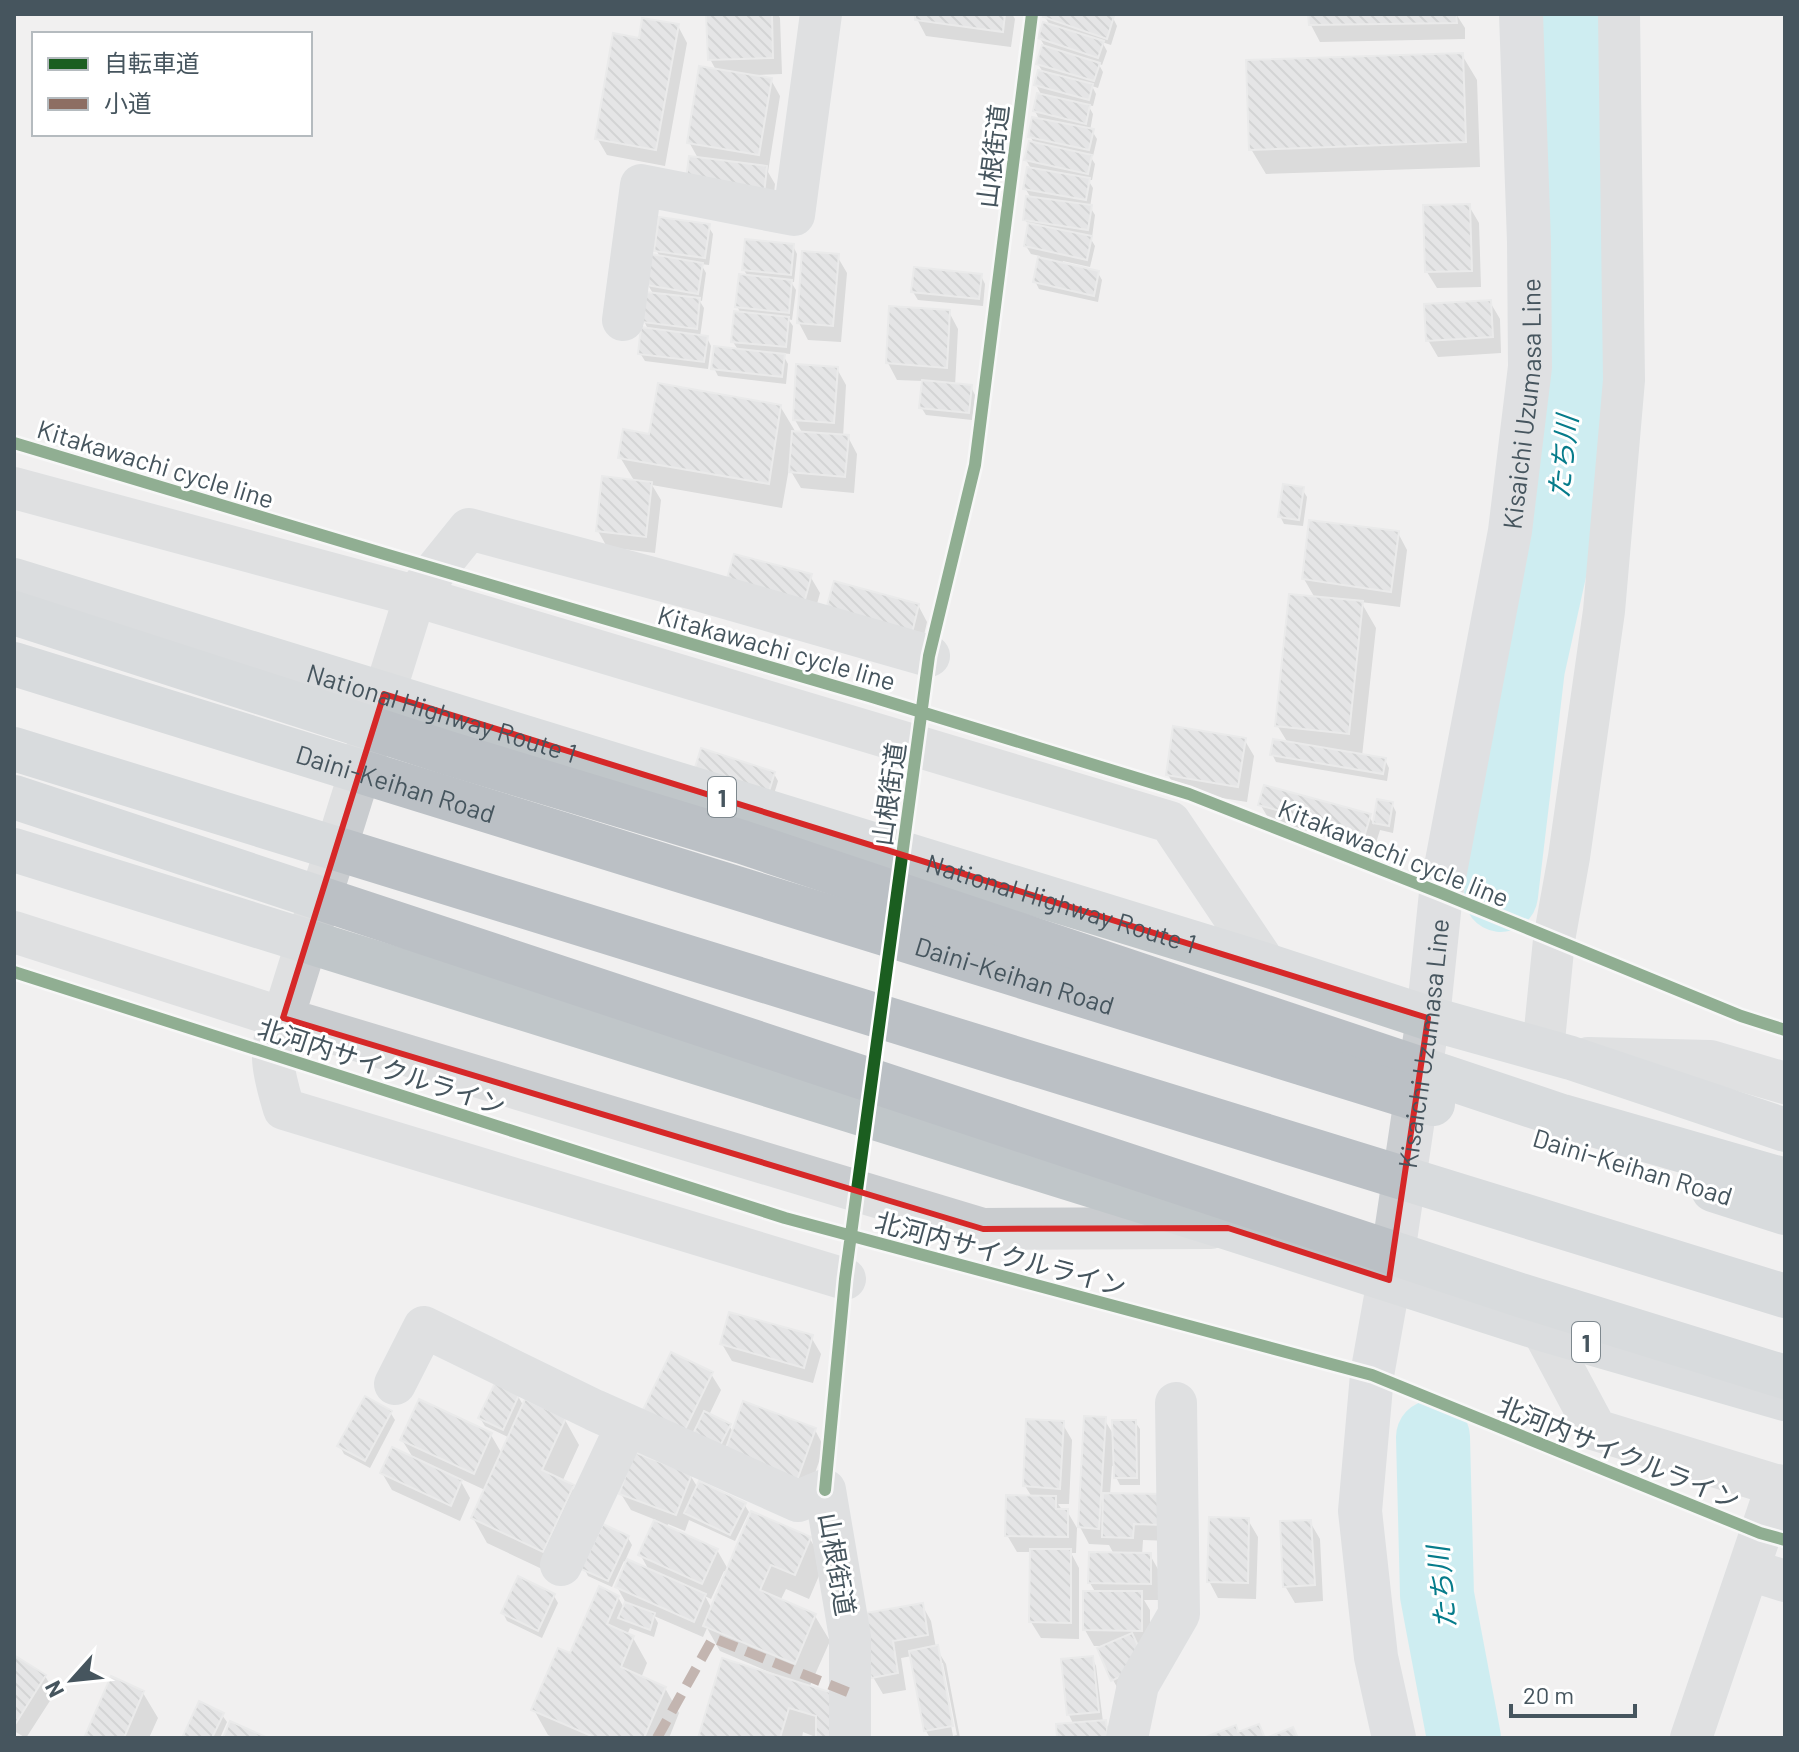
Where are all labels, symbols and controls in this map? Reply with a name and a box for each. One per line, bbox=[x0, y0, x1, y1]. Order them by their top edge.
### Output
legend bbox=[32, 32, 312, 136]
text: 自転車道 bbox=[104, 48, 200, 77]
text: 小道 bbox=[104, 88, 152, 117]
street label: 山根街道 bbox=[970, 102, 1014, 210]
street label: Kisaichi Uzumasa Line bbox=[1495, 278, 1546, 531]
water label: たち川 bbox=[1541, 410, 1584, 501]
street label: Kitakawachi cycle line bbox=[34, 412, 278, 514]
street label: Kitakawachi cycle line bbox=[654, 598, 900, 696]
street label: National Highway Route 1 bbox=[303, 656, 581, 768]
street label: Daini-Keihan Road bbox=[293, 737, 499, 828]
street label: 山根街道 bbox=[865, 740, 911, 848]
road number: 1 bbox=[708, 777, 736, 817]
street label: Kitakawachi cycle line bbox=[1274, 792, 1514, 912]
street label: National Highway Route 1 bbox=[923, 846, 1200, 958]
street label: Kisaichi Uzumasa Line bbox=[1390, 917, 1454, 1170]
street label: Daini-Keihan Road bbox=[912, 929, 1118, 1020]
street label: 北河内サイクルライン bbox=[254, 1011, 510, 1121]
street label: Daini-Keihan Road bbox=[1530, 1121, 1736, 1211]
street label: 北河内サイクルライン bbox=[872, 1205, 1130, 1301]
road number: 1 bbox=[1572, 1322, 1600, 1362]
street label: 北河内サイクルライン bbox=[1493, 1389, 1745, 1515]
street label: 山根街道 bbox=[814, 1510, 862, 1618]
water label: たち川 bbox=[1419, 1541, 1462, 1632]
north arrow bbox=[32, 1640, 112, 1720]
scale bar bbox=[1511, 1668, 1635, 1718]
text: N bbox=[38, 1677, 68, 1702]
text: 20 m bbox=[1523, 1680, 1574, 1709]

